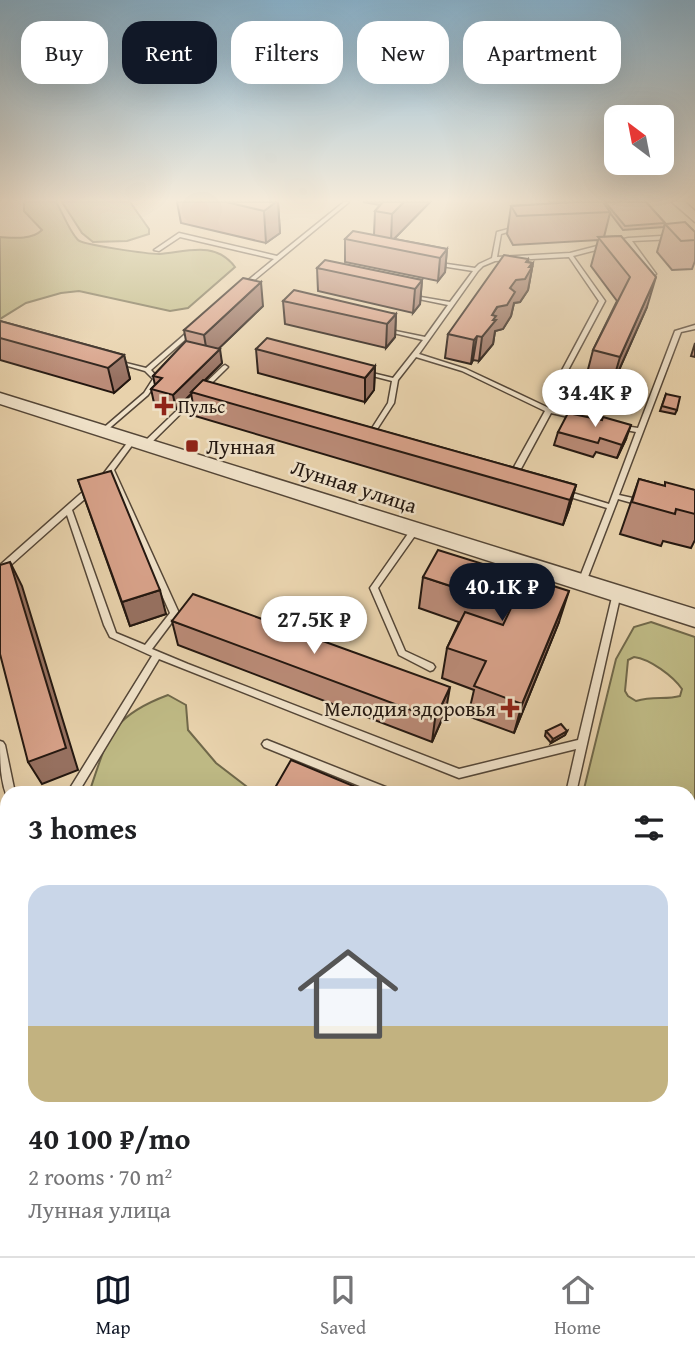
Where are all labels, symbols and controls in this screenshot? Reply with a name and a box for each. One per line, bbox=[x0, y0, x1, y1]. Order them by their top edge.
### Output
chip: Buy bbox=[21, 21, 108, 84]
chip: Rent bbox=[122, 21, 217, 84]
chip: Filters bbox=[231, 21, 343, 84]
chip: New bbox=[357, 21, 449, 84]
chip: Apartment bbox=[463, 21, 621, 84]
north arrow bbox=[604, 105, 674, 175]
map controls bbox=[604, 105, 674, 175]
pin: 34.4K ₽ bbox=[530, 370, 660, 429]
text: 34.4K ₽ bbox=[558, 375, 632, 408]
place label: Пульс bbox=[178, 393, 225, 420]
marker: Пульс bbox=[156, 398, 172, 414]
place label: Лунная bbox=[206, 431, 275, 462]
marker: Лунная bbox=[184, 438, 200, 454]
street label: Лунная улица bbox=[287, 451, 421, 521]
pin: 40.1K ₽ bbox=[437, 564, 567, 623]
text: 40.1K ₽ bbox=[465, 569, 539, 602]
pin: 27.5K ₽ bbox=[249, 596, 379, 656]
text: 27.5K ₽ bbox=[277, 602, 351, 635]
place label: Мелодия здоровья bbox=[324, 693, 496, 724]
marker: Мелодия здоровья bbox=[502, 700, 518, 716]
text: 3 homes bbox=[28, 806, 137, 850]
icon: filters bbox=[630, 809, 668, 847]
icon: home bbox=[285, 931, 411, 1057]
text: 40 100 ₽/mo bbox=[28, 1116, 191, 1160]
text: 2 rooms · 70 m² bbox=[28, 1160, 172, 1193]
text: Лунная улица bbox=[28, 1193, 171, 1226]
tab: Map bbox=[94, 1271, 132, 1341]
tab: Saved bbox=[320, 1271, 366, 1341]
tab: Home bbox=[554, 1271, 601, 1341]

